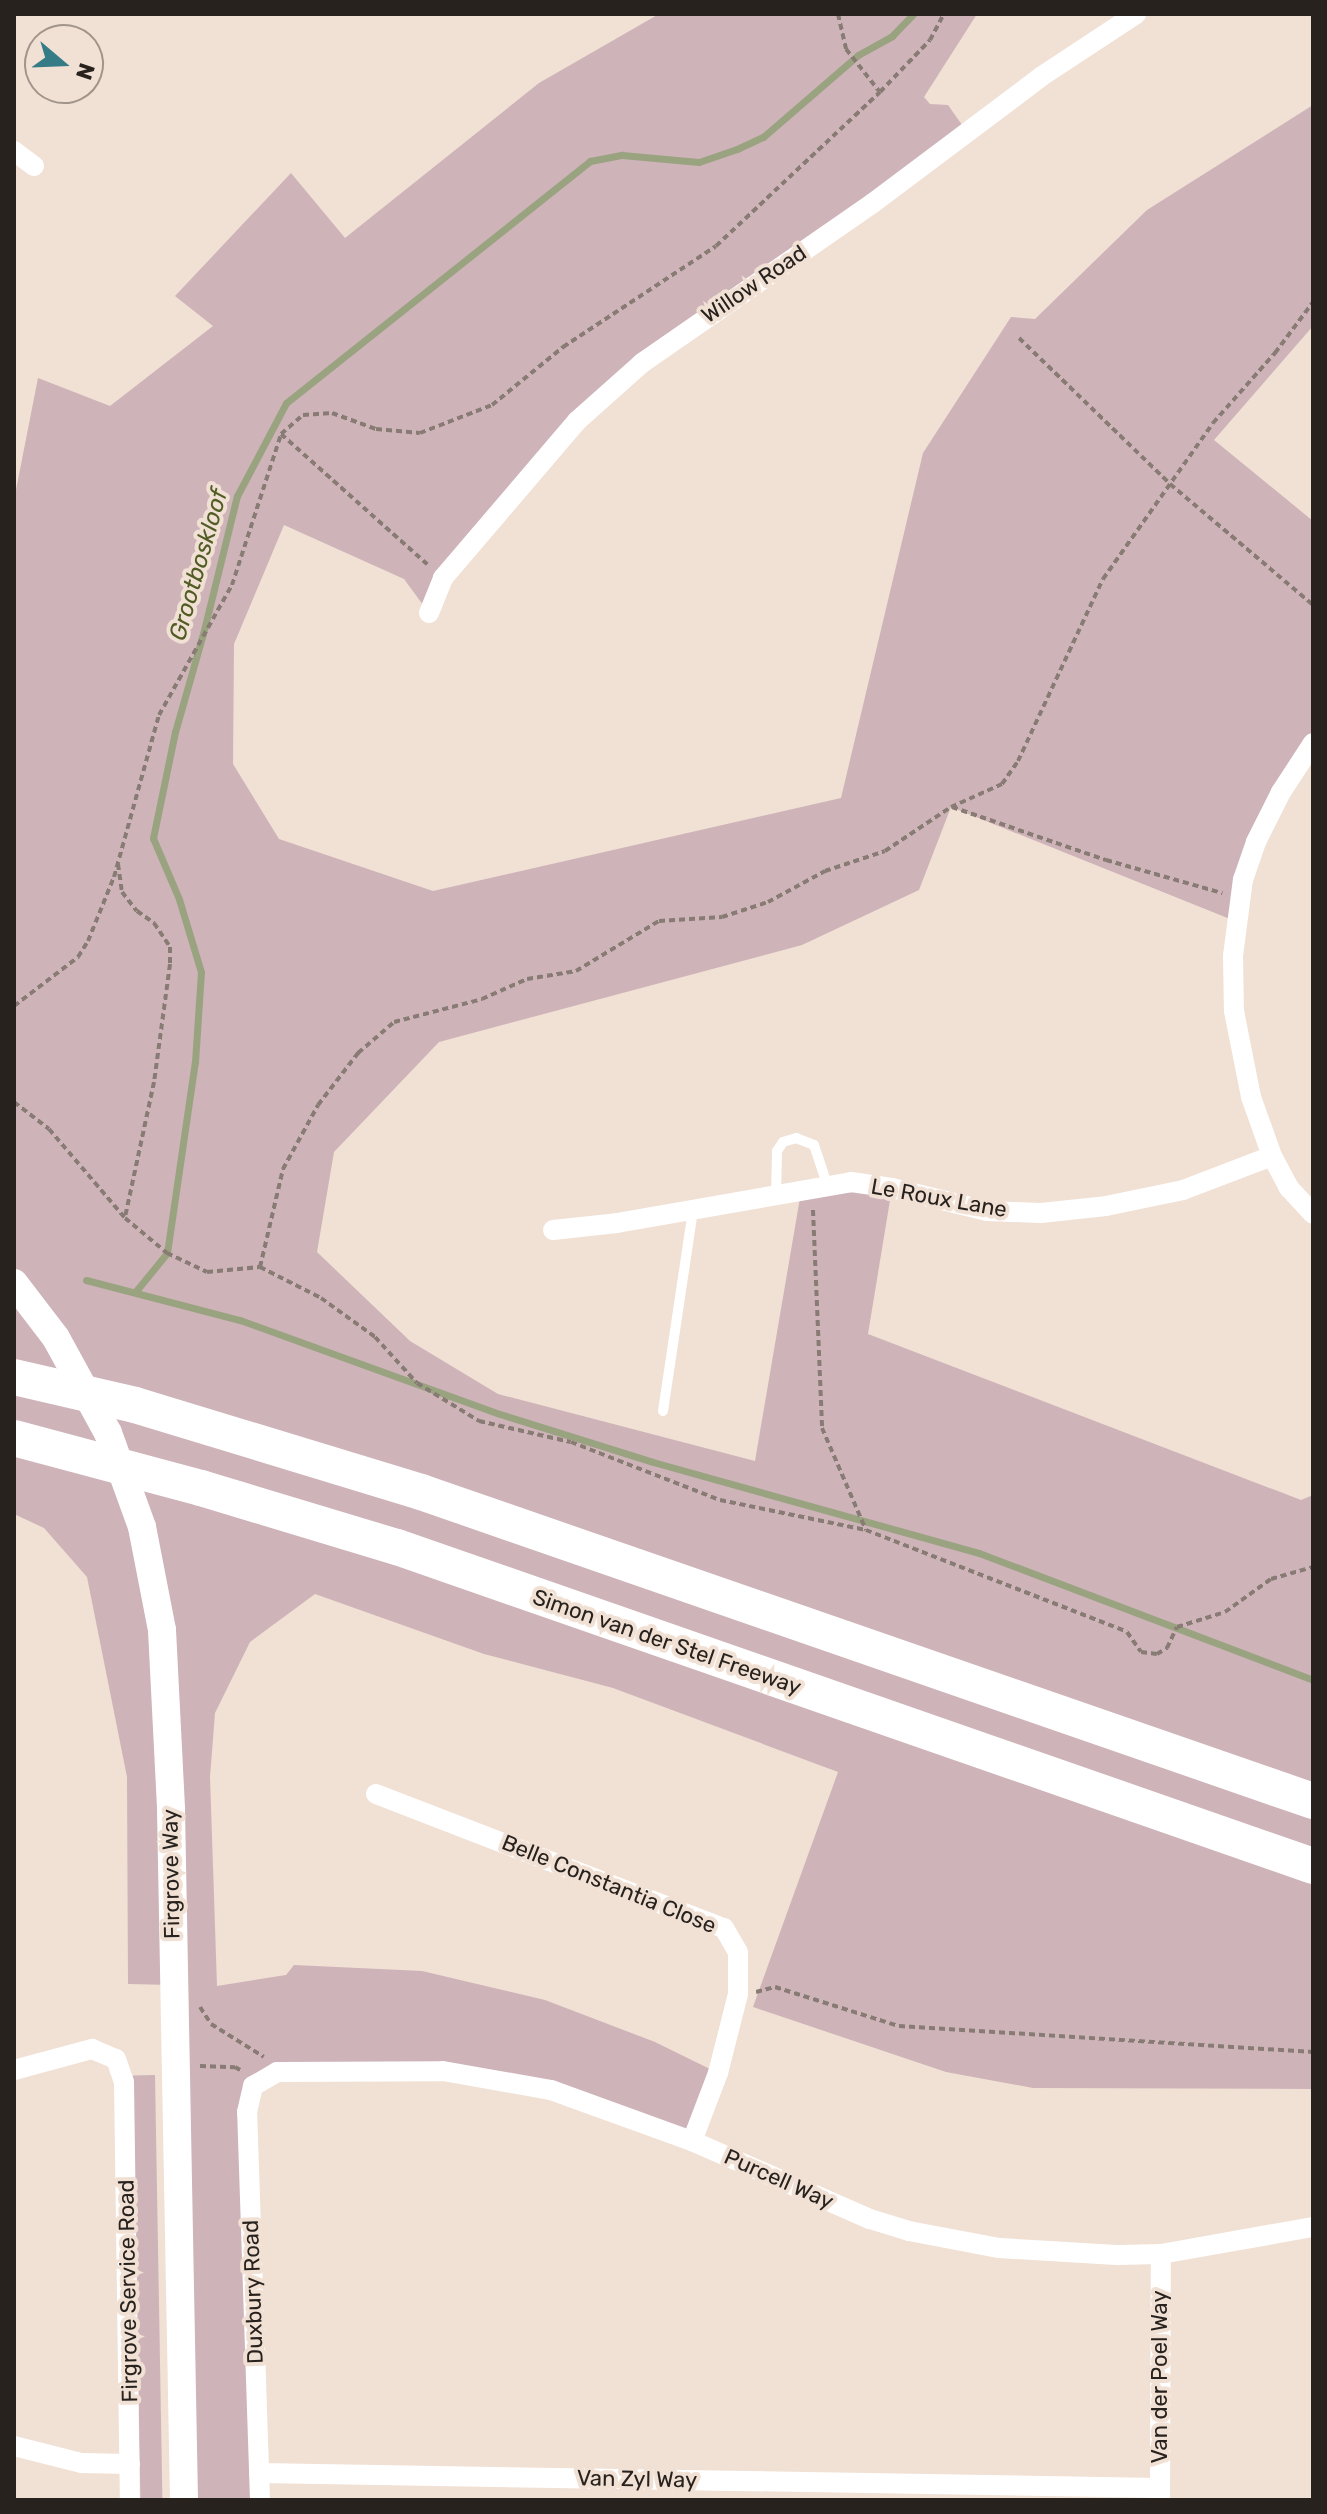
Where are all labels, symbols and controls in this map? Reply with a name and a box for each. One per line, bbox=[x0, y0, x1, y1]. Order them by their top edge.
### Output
north arrow bbox=[24, 24, 104, 104]
text: N bbox=[70, 59, 101, 83]
street label: Willow Road bbox=[696, 239, 812, 329]
water label: Grootboskloof bbox=[164, 486, 234, 644]
street label: Le Roux Lane bbox=[869, 1173, 1009, 1223]
street label: Simon van der Stel Freeway bbox=[529, 1583, 805, 1701]
street label: Firgrove Way bbox=[157, 1809, 185, 1939]
street label: Belle Constantia Close bbox=[498, 1829, 720, 1939]
street label: Purcell Way bbox=[720, 2143, 838, 2215]
street label: Firgrove Service Road bbox=[113, 2179, 143, 2403]
street label: Duxbury Road bbox=[237, 2219, 269, 2365]
street label: Van der Poel Way bbox=[1147, 2290, 1173, 2464]
street label: Van Zyl Way bbox=[576, 2465, 698, 2493]

